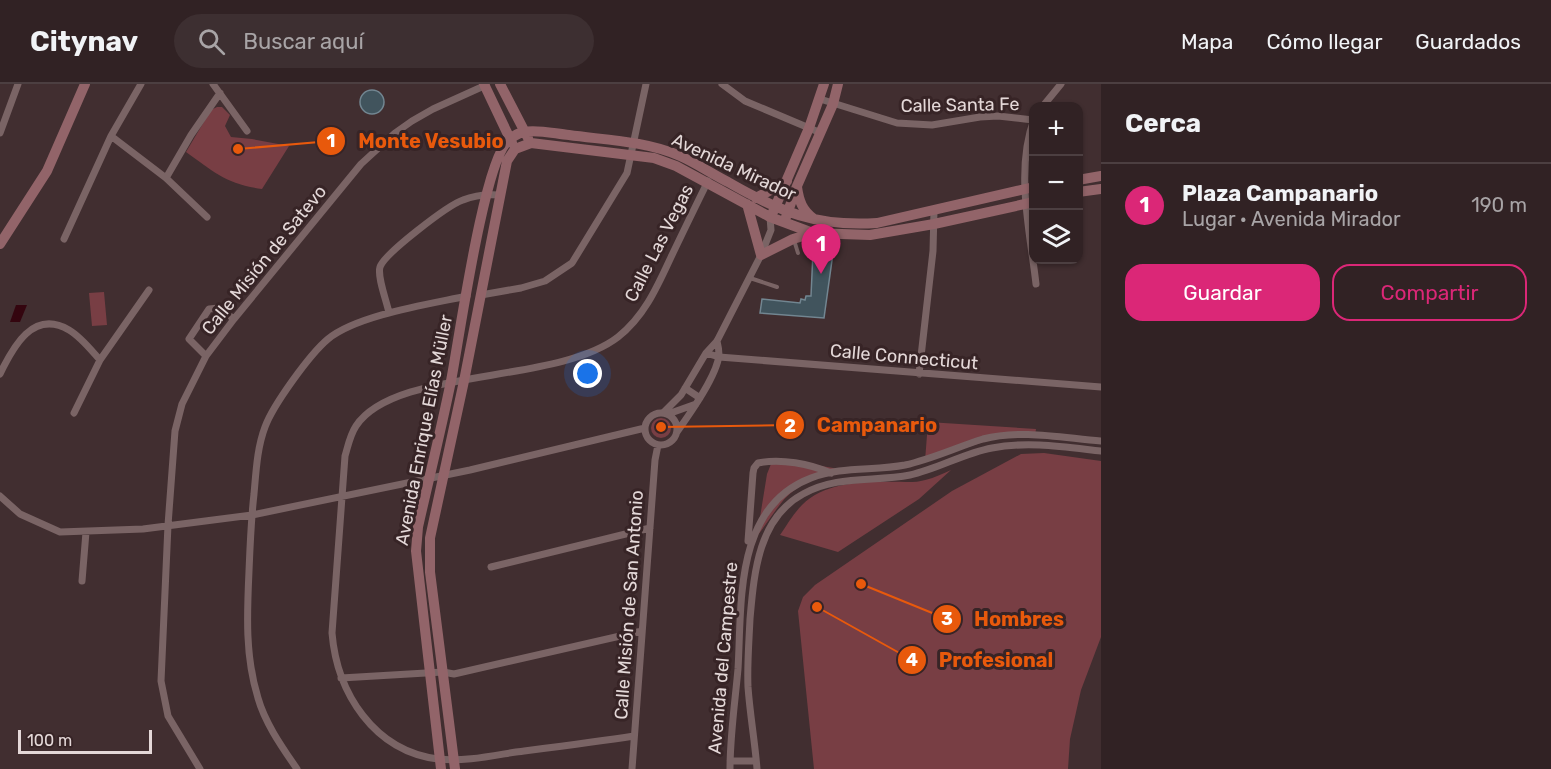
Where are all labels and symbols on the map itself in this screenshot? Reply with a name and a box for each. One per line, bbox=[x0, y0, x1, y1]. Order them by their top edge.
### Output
street label: Calle Santa Fe bbox=[900, 93, 1020, 117]
callout: Monte Vesubio bbox=[316, 122, 516, 160]
text: Monte Vesubio bbox=[358, 129, 504, 153]
street label: Avenida Mirador bbox=[668, 129, 800, 205]
text: 1 bbox=[327, 130, 335, 152]
street label: Calle Las Vegas bbox=[620, 180, 698, 306]
street label: Calle Misión de Satevo bbox=[197, 181, 331, 339]
pin: 1 bbox=[802, 224, 840, 274]
street label: Avenida Enrique Elías Müller bbox=[391, 313, 457, 547]
street label: Calle Connecticut bbox=[829, 340, 979, 374]
your location bbox=[573, 359, 602, 388]
callout: Campanario bbox=[775, 406, 950, 444]
text: Campanario bbox=[817, 413, 937, 437]
text: 2 bbox=[784, 415, 796, 437]
street label: Calle Misión de San Antonio bbox=[610, 490, 648, 720]
street label: Avenida del Campestre bbox=[704, 561, 742, 755]
callout: Hombres bbox=[932, 600, 1076, 638]
text: Hombres bbox=[974, 607, 1064, 631]
text: 3 bbox=[941, 608, 953, 630]
callout: Profesional bbox=[897, 641, 1066, 679]
text: Profesional bbox=[939, 648, 1053, 672]
text: 4 bbox=[906, 649, 918, 671]
scale bar bbox=[18, 727, 152, 754]

